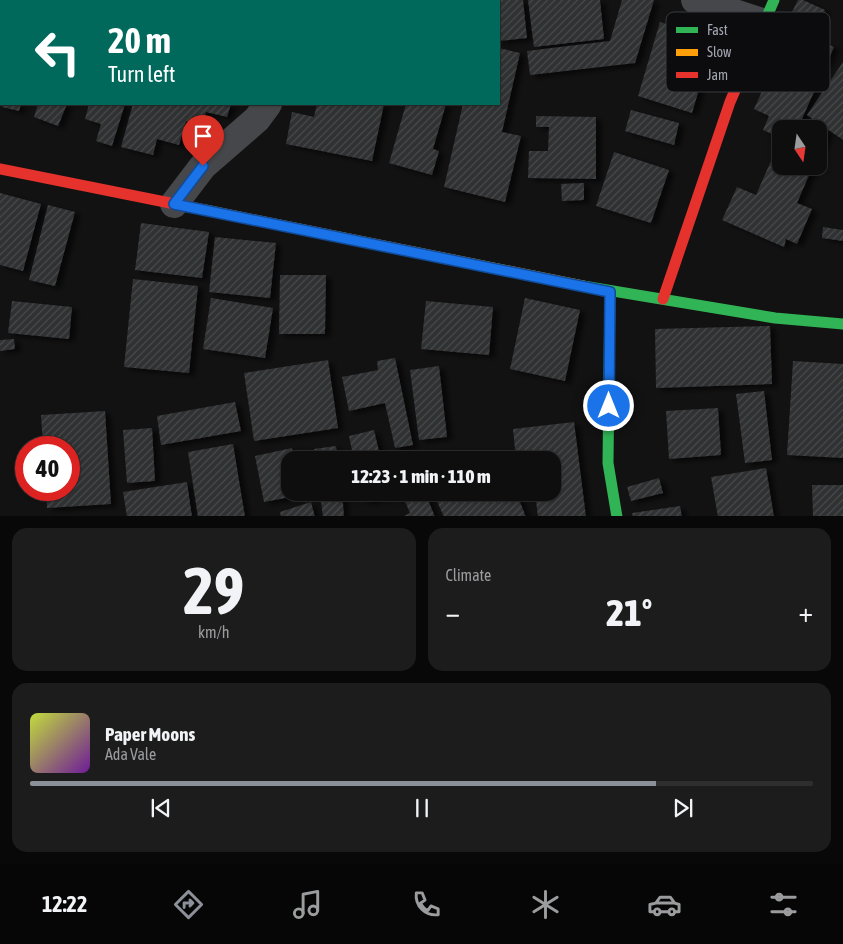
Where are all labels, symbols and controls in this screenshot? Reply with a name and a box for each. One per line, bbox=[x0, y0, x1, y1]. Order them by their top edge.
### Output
legend bbox=[666, 12, 830, 92]
icon: left bbox=[25, 20, 90, 85]
text: 20 m bbox=[108, 20, 171, 60]
text: Fast bbox=[707, 22, 728, 38]
text: Slow bbox=[707, 44, 732, 60]
text: Turn left bbox=[108, 61, 175, 87]
text: Jam bbox=[707, 67, 728, 83]
pin bbox=[182, 115, 224, 166]
north arrow bbox=[772, 120, 828, 175]
map controls bbox=[772, 120, 827, 175]
icon: arrive bbox=[189, 122, 217, 150]
position arrow bbox=[582, 379, 634, 431]
speed limit sign: 40 bbox=[15, 436, 80, 501]
text: 12:23 · 1 min · 110 m bbox=[351, 465, 491, 487]
text: 29 bbox=[183, 553, 244, 628]
text: Climate bbox=[446, 566, 491, 584]
text: 21° bbox=[606, 591, 652, 634]
text: − bbox=[446, 596, 460, 628]
text: + bbox=[798, 596, 813, 628]
text: km/h bbox=[198, 623, 230, 641]
text: Paper Moons bbox=[105, 723, 195, 745]
text: Ada Vale bbox=[105, 745, 156, 763]
icon: previous bbox=[147, 794, 175, 822]
icon: pause bbox=[408, 794, 436, 822]
icon: next bbox=[669, 794, 697, 822]
icon: directions bbox=[171, 887, 206, 922]
icon: music bbox=[290, 887, 325, 922]
icon: phone bbox=[409, 887, 444, 922]
icon: climate bbox=[528, 887, 563, 922]
icon: car bbox=[647, 887, 682, 922]
icon: filters bbox=[766, 887, 801, 922]
text: 12:22 bbox=[42, 891, 87, 917]

